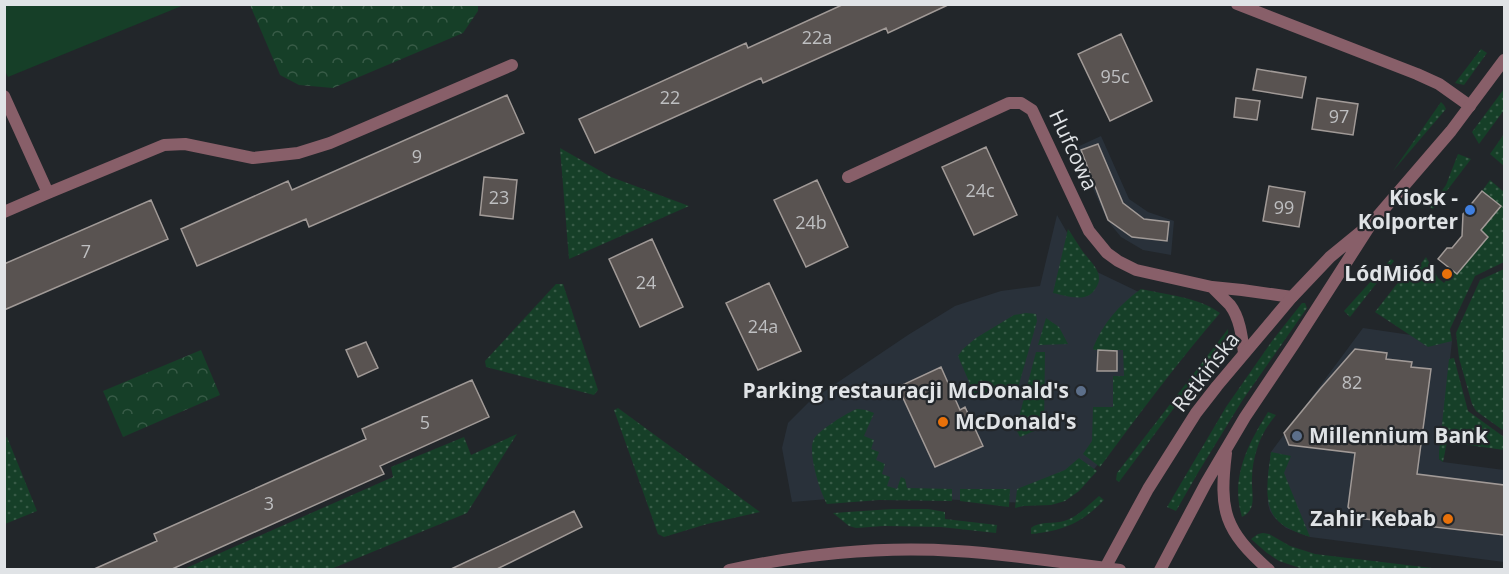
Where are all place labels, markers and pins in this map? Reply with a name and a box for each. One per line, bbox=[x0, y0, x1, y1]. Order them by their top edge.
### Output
place label: Kiosk - Kolporter bbox=[1358, 183, 1458, 235]
marker: Kiosk - Kolporter bbox=[1463, 203, 1477, 217]
place label: LódMiód bbox=[1344, 259, 1435, 287]
marker: LódMiód bbox=[1440, 267, 1454, 281]
place label: Parking restauracji McDonald's bbox=[742, 376, 1069, 404]
marker: Parking restauracji McDonald's bbox=[1074, 384, 1088, 398]
place label: McDonald's bbox=[955, 407, 1076, 435]
marker: McDonald's bbox=[936, 415, 950, 429]
place label: Millennium Bank bbox=[1309, 421, 1489, 449]
marker: Millennium Bank bbox=[1290, 429, 1304, 443]
place label: Zahir Kebab bbox=[1310, 504, 1436, 532]
marker: Zahir Kebab bbox=[1441, 512, 1455, 526]

